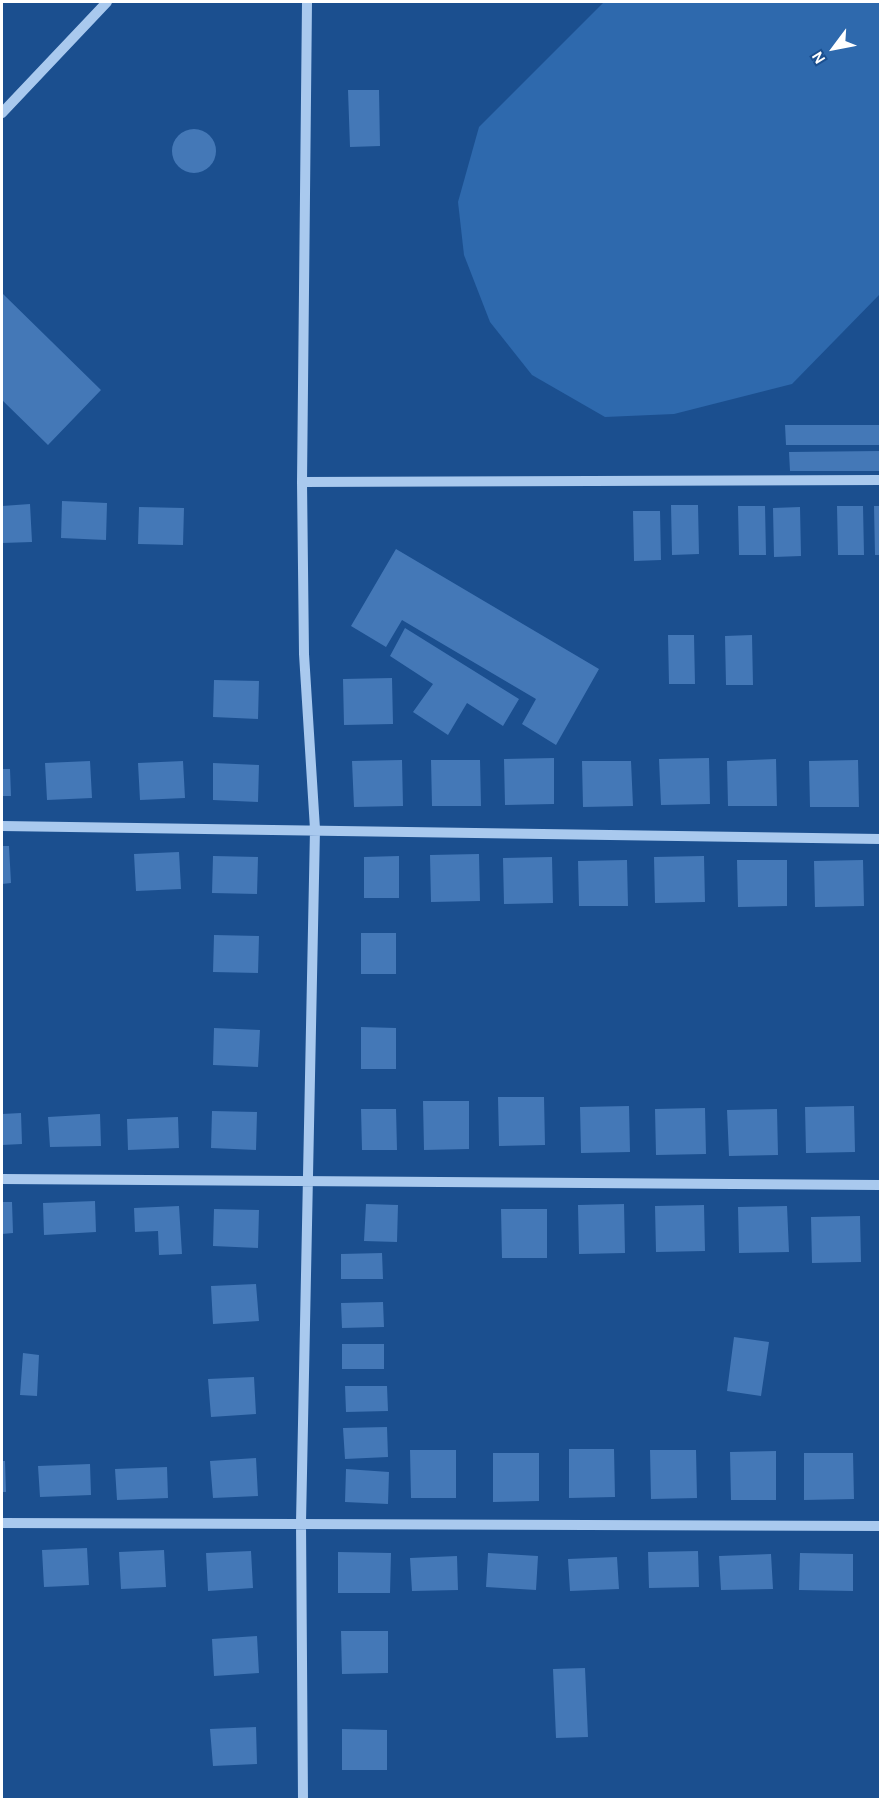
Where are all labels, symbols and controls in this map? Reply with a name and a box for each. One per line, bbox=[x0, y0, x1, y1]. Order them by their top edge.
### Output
north arrow bbox=[804, 18, 864, 78]
text: N bbox=[807, 48, 829, 68]

